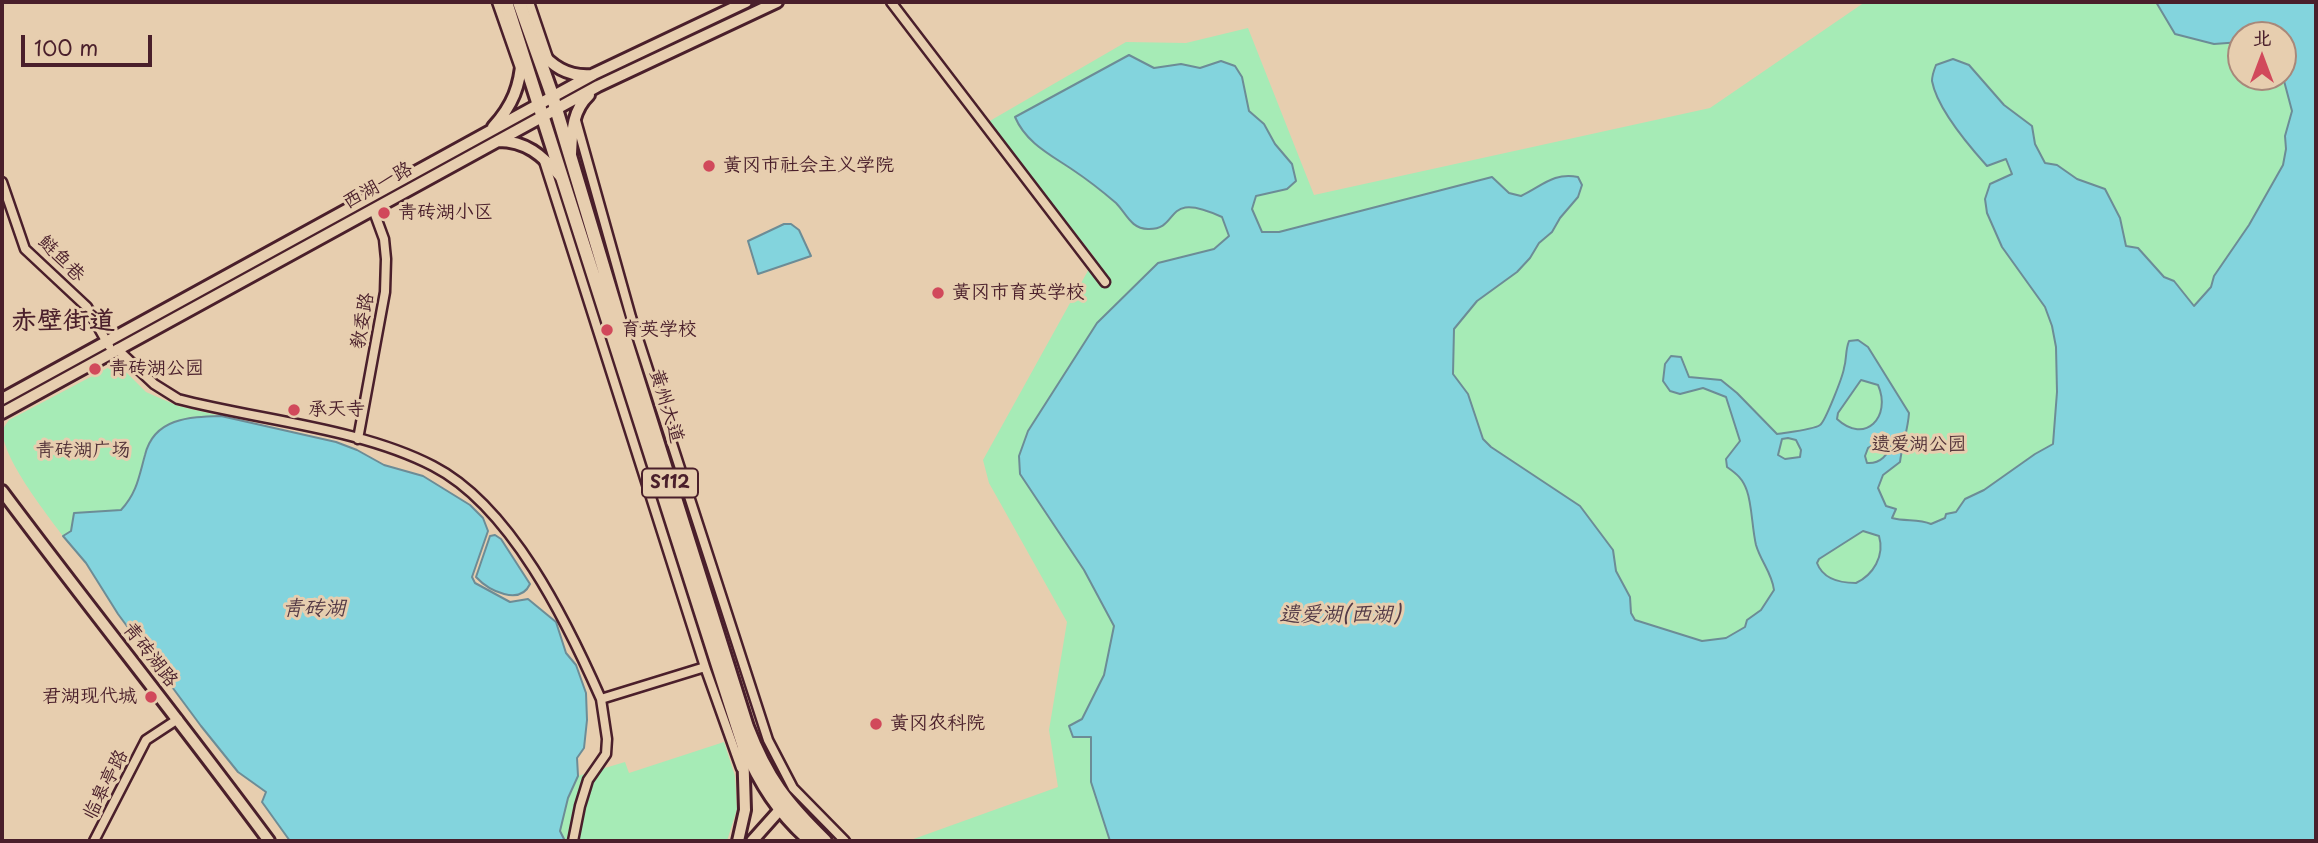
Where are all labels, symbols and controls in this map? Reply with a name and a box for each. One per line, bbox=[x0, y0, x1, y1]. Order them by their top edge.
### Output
scale bar bbox=[24, 21, 156, 65]
north arrow bbox=[2227, 21, 2297, 91]
text: 北 bbox=[2252, 23, 2272, 51]
text: 100 m bbox=[34, 31, 98, 63]
place label: 黄冈市社会主义学院 bbox=[723, 155, 894, 177]
street label: 西湖一路 bbox=[339, 158, 417, 214]
marker: 黄冈市社会主义学院 bbox=[701, 158, 717, 174]
place label: 青砖湖小区 bbox=[398, 202, 493, 224]
marker: 青砖湖小区 bbox=[376, 205, 392, 221]
street label: 鲢鱼巷 bbox=[33, 231, 89, 287]
place label: 黄冈市育英学校 bbox=[952, 282, 1085, 304]
marker: 黄冈市育英学校 bbox=[930, 285, 946, 301]
street label: 教委路 bbox=[347, 291, 379, 351]
district label: 赤壁街道 bbox=[11, 306, 115, 338]
place label: 育英学校 bbox=[621, 319, 697, 341]
marker: 育英学校 bbox=[599, 322, 615, 338]
place label: 青砖湖公园 bbox=[109, 358, 204, 380]
marker: 青砖湖公园 bbox=[87, 361, 103, 377]
street label: 黄州大道 bbox=[644, 366, 688, 446]
place label: 承天寺 bbox=[308, 399, 365, 421]
marker: 承天寺 bbox=[286, 402, 302, 418]
park label: 遗爱湖公园 bbox=[1872, 434, 1966, 456]
park label: 青砖湖广场 bbox=[36, 440, 130, 462]
road number: S112 bbox=[642, 468, 698, 498]
water label: 青砖湖 bbox=[283, 596, 345, 622]
water label: 遗爱湖(西湖) bbox=[1279, 602, 1401, 628]
street label: 青砖湖路 bbox=[118, 618, 182, 692]
place label: 君湖现代城 bbox=[42, 686, 137, 708]
marker: 君湖现代城 bbox=[143, 689, 159, 705]
place label: 黄冈农科院 bbox=[890, 713, 985, 735]
marker: 黄冈农科院 bbox=[868, 716, 884, 732]
street label: 临皋亭路 bbox=[79, 746, 133, 824]

